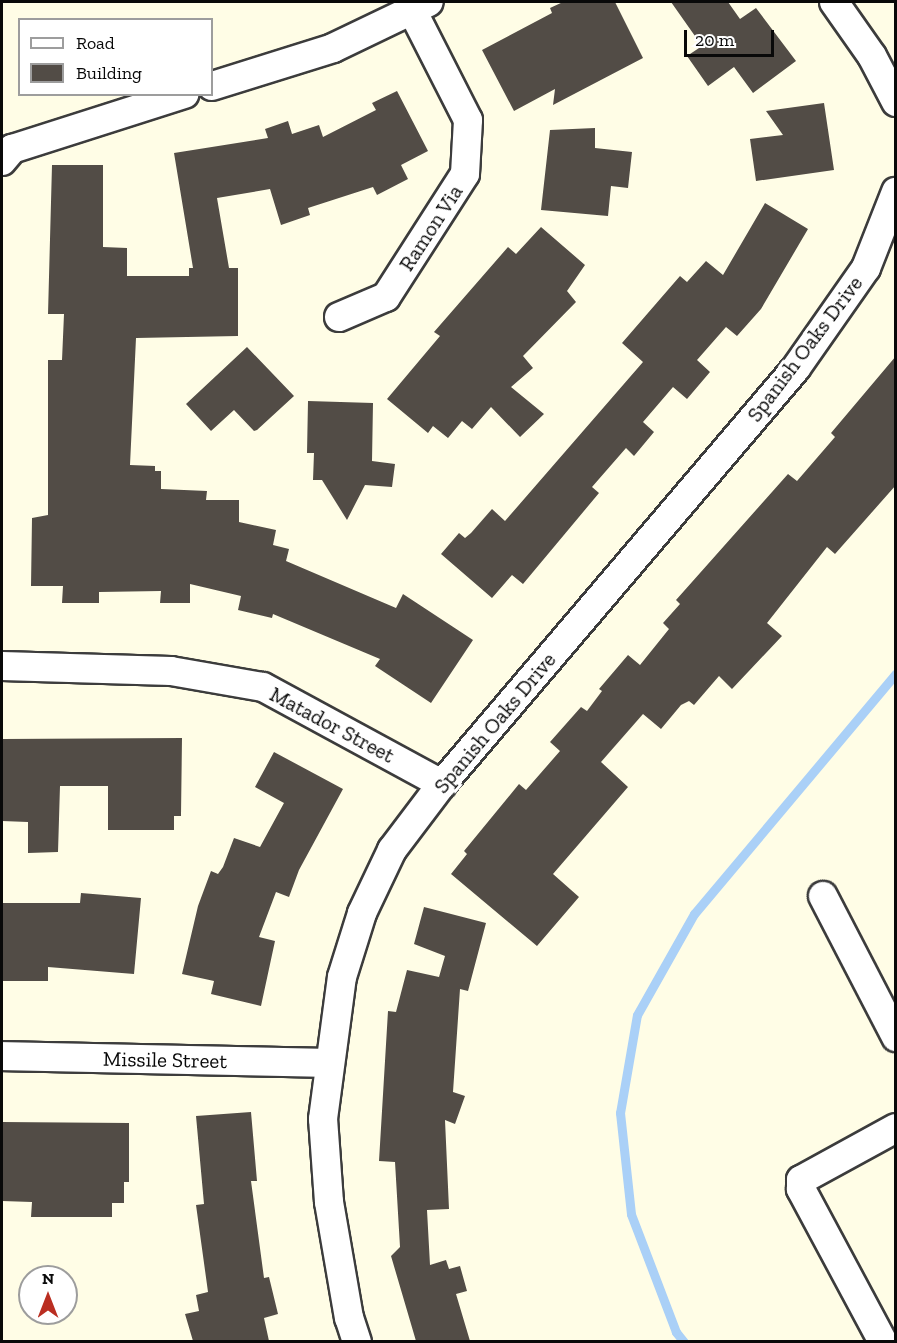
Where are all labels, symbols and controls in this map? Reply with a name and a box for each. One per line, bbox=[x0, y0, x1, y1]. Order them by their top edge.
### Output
legend bbox=[18, 18, 213, 96]
scale bar bbox=[687, 18, 777, 56]
text: 20 m bbox=[695, 29, 734, 51]
text: Road bbox=[76, 32, 115, 54]
text: Building bbox=[76, 62, 142, 84]
street label: Ramon Via bbox=[394, 180, 468, 276]
street label: Spanish Oaks Drive bbox=[742, 271, 868, 427]
street label: Spanish Oaks Drive bbox=[429, 647, 561, 799]
street label: Matador Street bbox=[265, 682, 399, 768]
street label: Missile Street bbox=[103, 1046, 227, 1074]
north arrow bbox=[18, 1265, 78, 1325]
text: N bbox=[42, 1269, 54, 1288]

